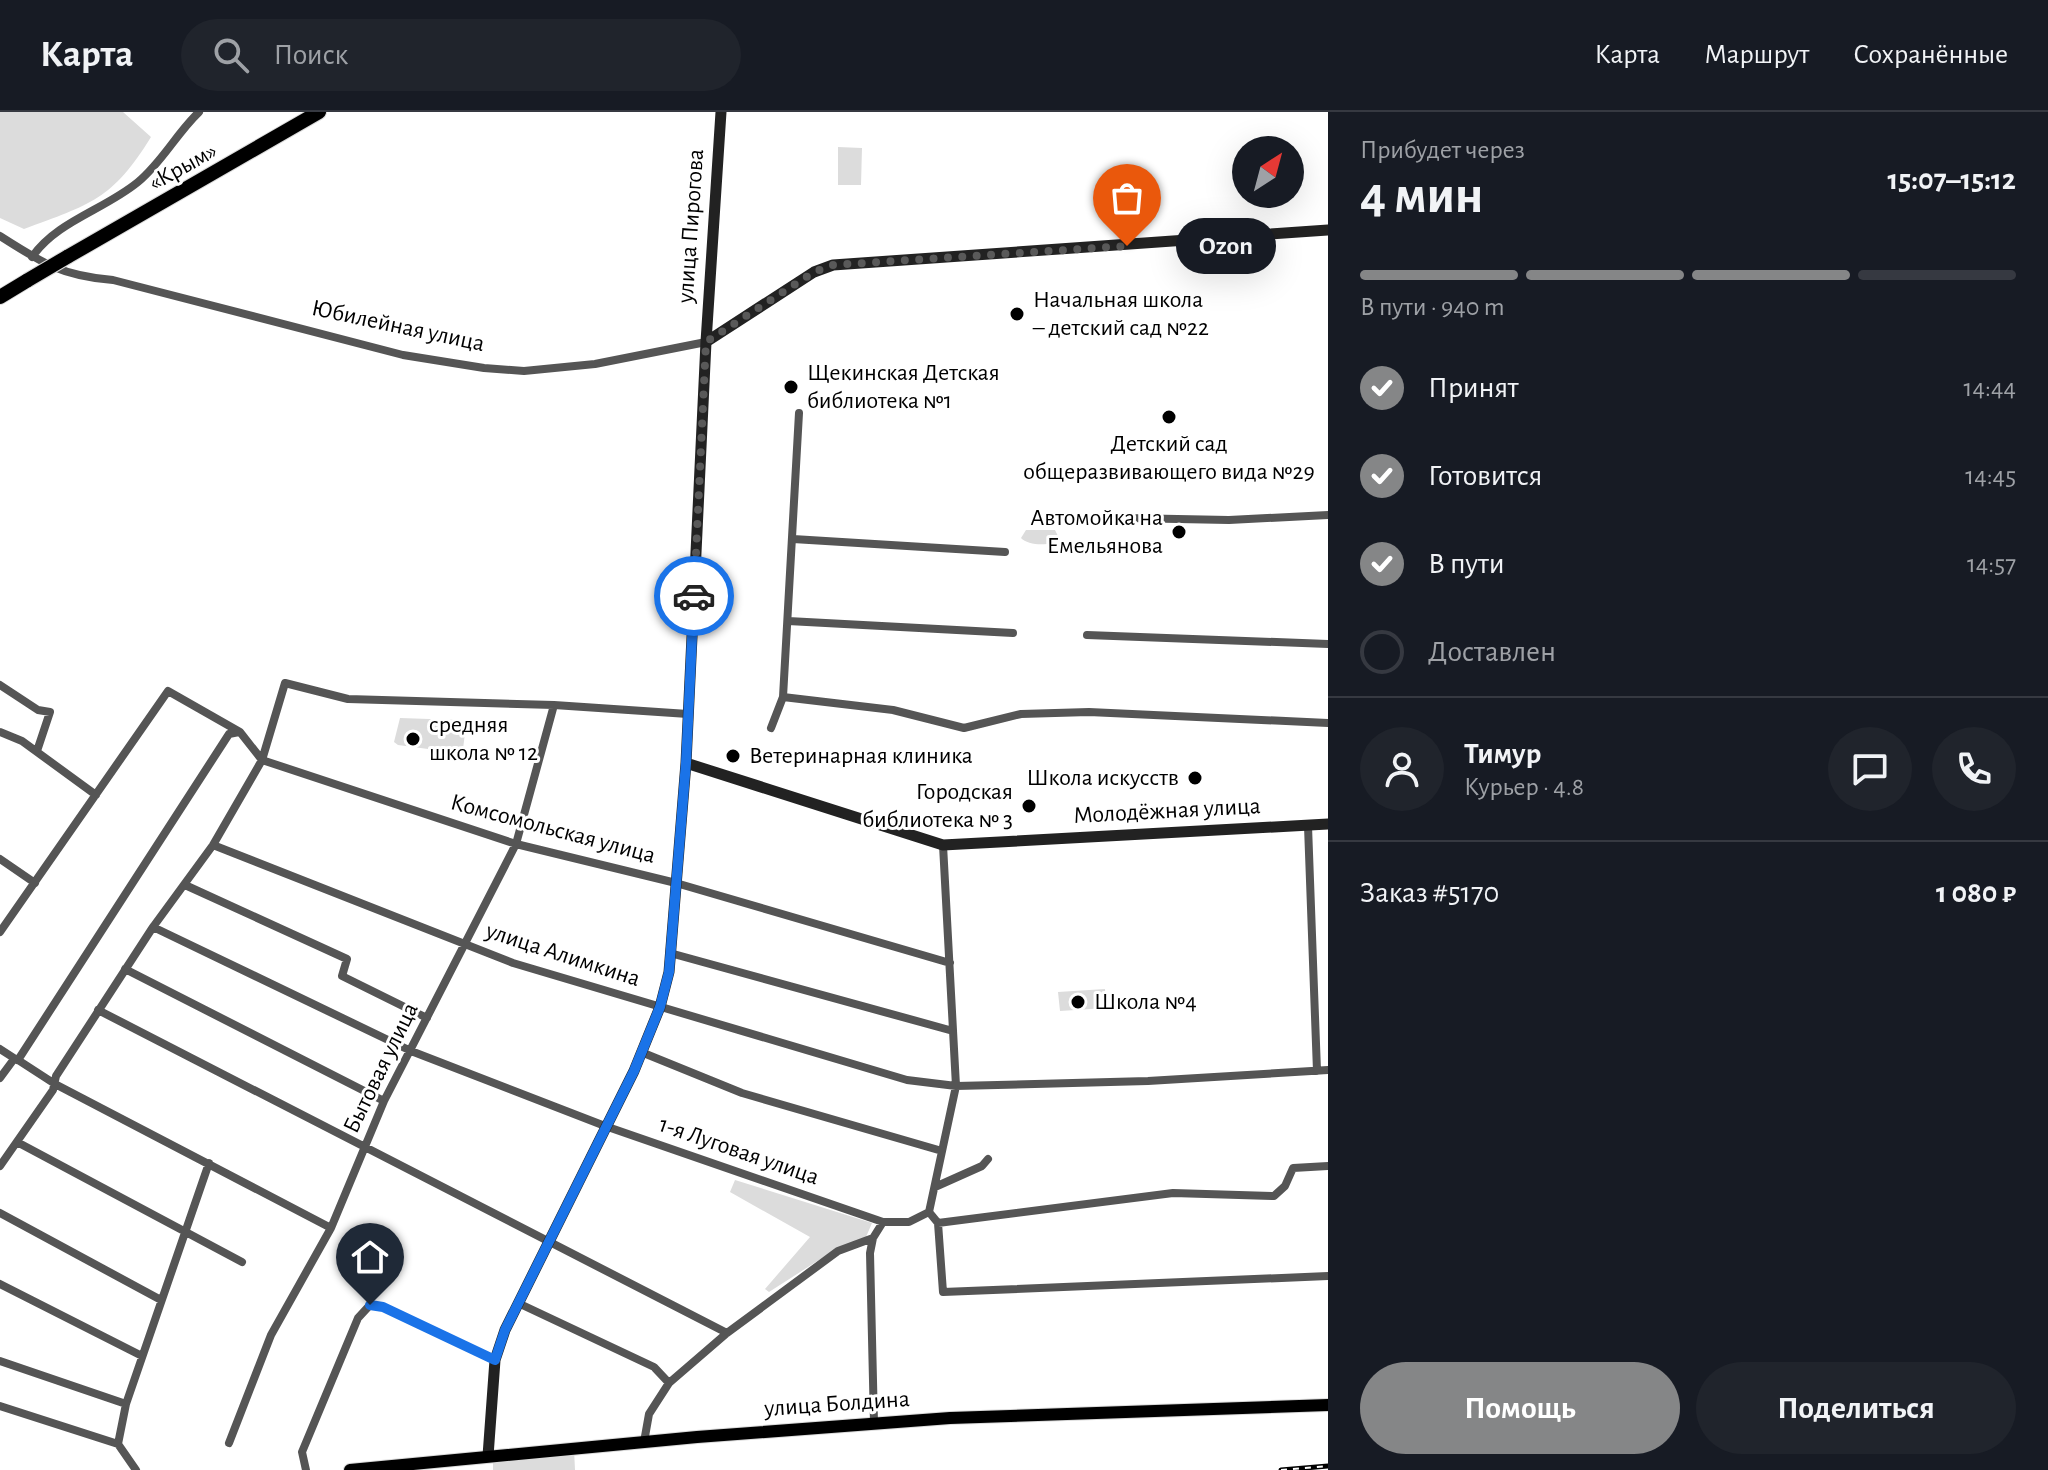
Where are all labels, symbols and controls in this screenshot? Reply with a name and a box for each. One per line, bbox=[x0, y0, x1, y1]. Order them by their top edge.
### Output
search box bbox=[181, 19, 741, 91]
icon: search bbox=[209, 33, 253, 77]
text: Карта bbox=[40, 36, 133, 74]
text: Поиск bbox=[273, 40, 348, 70]
text: Карта bbox=[1594, 41, 1660, 69]
text: Маршрут bbox=[1704, 41, 1809, 69]
text: Сохранённые bbox=[1853, 41, 2008, 69]
north arrow bbox=[1232, 136, 1304, 208]
map controls bbox=[1232, 136, 1304, 208]
text: Прибудет через bbox=[1360, 137, 1525, 163]
street label: «Крым» bbox=[145, 139, 221, 195]
street label: улица Пирогова bbox=[674, 148, 708, 305]
pin bbox=[1093, 164, 1161, 246]
text: 15:07–15:12 bbox=[1887, 165, 2016, 195]
text: 4 мин bbox=[1360, 170, 1483, 222]
icon: bag bbox=[1105, 176, 1149, 220]
callout: Ozon bbox=[1175, 218, 1275, 274]
text: Ozon bbox=[1199, 233, 1253, 259]
place label: Начальная школа – детский сад №22 bbox=[1032, 288, 1209, 340]
text: В пути · 940 m bbox=[1360, 294, 1505, 320]
street label: Юбилейная улица bbox=[309, 296, 487, 356]
marker: Начальная школа – детский сад №22 bbox=[1008, 305, 1026, 323]
place label: Щекинская Детская библиотека №1 bbox=[807, 361, 1000, 413]
icon: check bbox=[1360, 366, 1404, 410]
text: Принят bbox=[1428, 373, 1519, 403]
text: 14:44 bbox=[1964, 375, 2016, 401]
marker: Щекинская Детская библиотека №1 bbox=[782, 378, 800, 396]
marker: Детский сад общеразвивающего вида №29 bbox=[1160, 408, 1178, 426]
place label: Детский сад общеразвивающего вида №29 bbox=[1023, 432, 1315, 484]
icon: check bbox=[1360, 454, 1404, 498]
text: Готовится bbox=[1428, 461, 1542, 491]
text: 14:45 bbox=[1965, 463, 2016, 489]
place label: Автомойка на Емельянова bbox=[1030, 506, 1163, 558]
marker: Автомойка на Емельянова bbox=[1170, 523, 1188, 541]
icon: check bbox=[1360, 542, 1404, 586]
text: В пути bbox=[1428, 549, 1505, 579]
text: 14:57 bbox=[1967, 551, 2016, 577]
courier bbox=[654, 556, 734, 636]
icon: car bbox=[672, 574, 716, 618]
text: Доставлен bbox=[1428, 637, 1556, 667]
place label: средняя школа № 12 bbox=[429, 713, 538, 765]
button: person bbox=[1360, 727, 1444, 811]
button: chat bbox=[1828, 727, 1912, 811]
button: phone bbox=[1932, 727, 2016, 811]
marker: средняя школа № 12 bbox=[404, 730, 422, 748]
text: Тимур bbox=[1464, 739, 1541, 769]
place label: Ветеринарная клиника bbox=[749, 744, 973, 768]
marker: Ветеринарная клиника bbox=[724, 747, 742, 765]
place label: Школа искусств bbox=[1026, 766, 1179, 790]
marker: Школа искусств bbox=[1186, 769, 1204, 787]
text: Курьер · 4.8 bbox=[1464, 774, 1584, 800]
place label: Городская библиотека № 3 bbox=[862, 780, 1013, 832]
street label: Комсомольская улица bbox=[448, 790, 658, 868]
street label: Молодёжная улица bbox=[1073, 794, 1261, 828]
marker: Городская библиотека № 3 bbox=[1020, 797, 1038, 815]
text: Заказ #5170 bbox=[1360, 878, 1499, 908]
text: 1 080 ₽ bbox=[1936, 878, 2016, 908]
street label: улица Алимкина bbox=[482, 918, 643, 991]
place label: Школа №4 bbox=[1094, 990, 1197, 1014]
marker: Школа №4 bbox=[1069, 993, 1087, 1011]
street label: Бытовая улица bbox=[339, 999, 423, 1137]
street label: 1-я Луговая улица bbox=[656, 1112, 822, 1190]
pin bbox=[336, 1223, 404, 1305]
icon: home bbox=[348, 1235, 392, 1279]
button: Помощь bbox=[1360, 1362, 1680, 1454]
button: Поделиться bbox=[1696, 1362, 2016, 1454]
street label: улица Болдина bbox=[763, 1387, 910, 1421]

